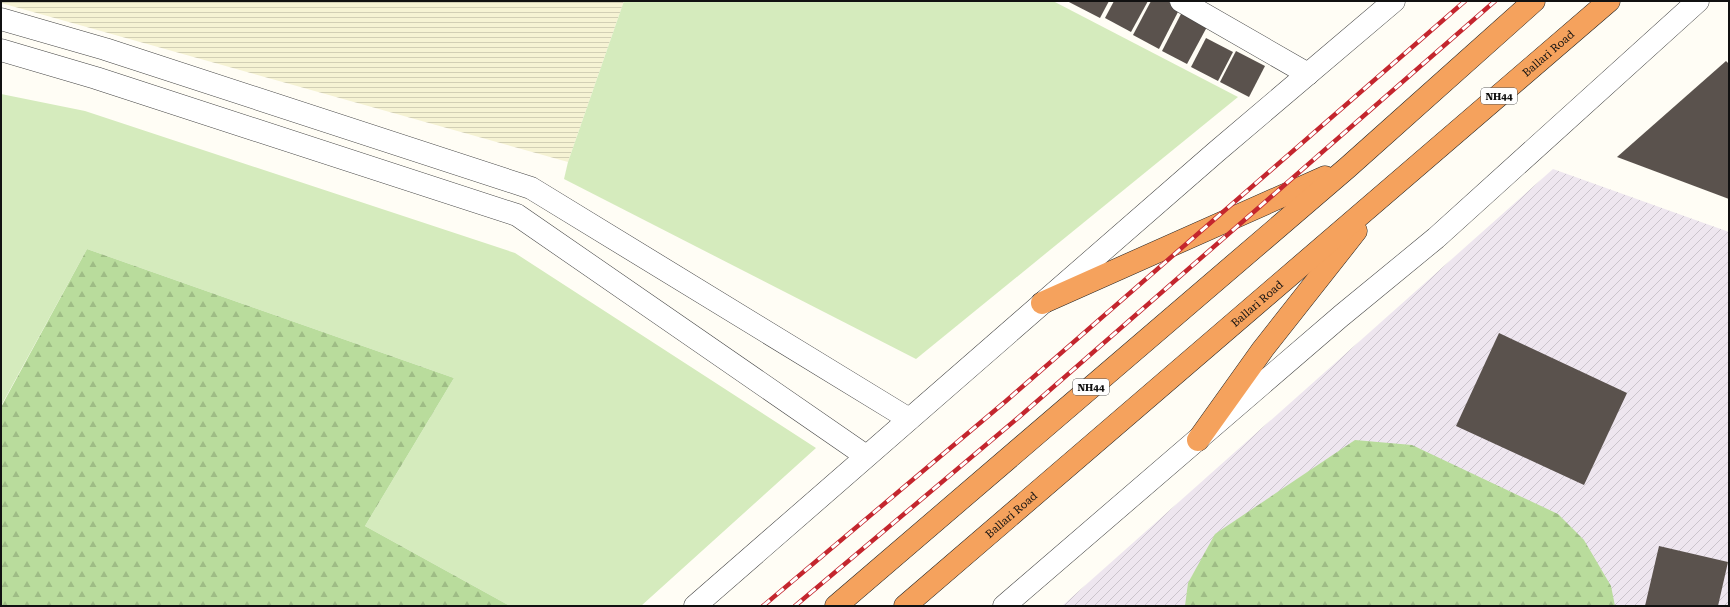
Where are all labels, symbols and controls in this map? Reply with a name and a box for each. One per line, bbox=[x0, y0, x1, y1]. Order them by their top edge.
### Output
street label: Ballari Road bbox=[1520, 28, 1577, 79]
road number: NH44 bbox=[1481, 88, 1517, 104]
street label: Ballari Road bbox=[1228, 278, 1285, 329]
road number: NH44 bbox=[1073, 379, 1109, 395]
street label: Ballari Road bbox=[983, 489, 1040, 541]

